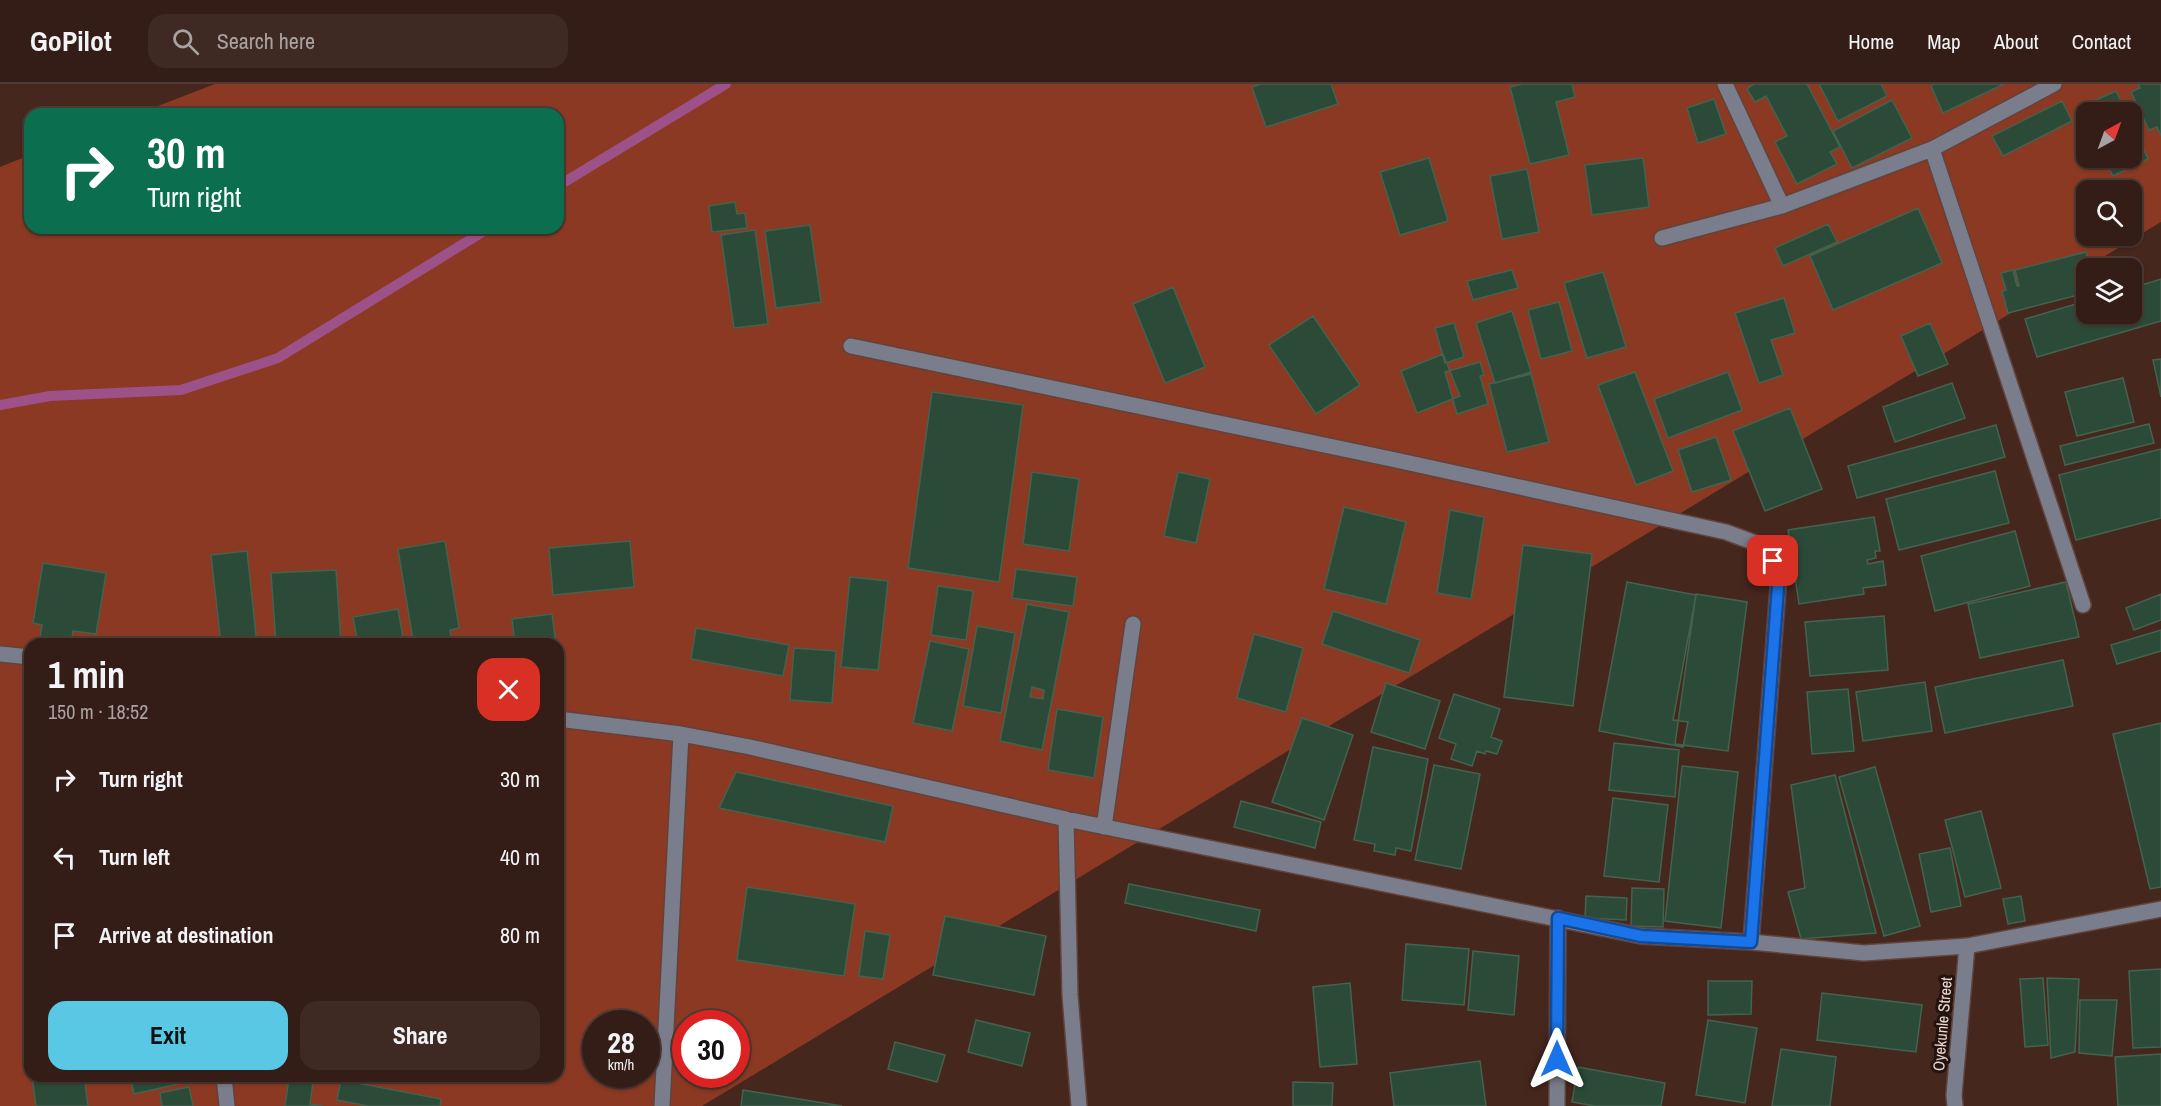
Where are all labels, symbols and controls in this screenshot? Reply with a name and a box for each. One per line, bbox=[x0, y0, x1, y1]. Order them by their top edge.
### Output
search box bbox=[148, 14, 568, 68]
text: GoPilot bbox=[30, 22, 112, 60]
icon: search bbox=[169, 25, 202, 58]
text: Search here bbox=[217, 26, 315, 56]
text: Home bbox=[1848, 27, 1894, 56]
text: Map bbox=[1927, 27, 1961, 56]
text: About bbox=[1994, 27, 2039, 56]
text: Contact bbox=[2072, 27, 2131, 56]
north arrow bbox=[2076, 102, 2142, 168]
map controls bbox=[2076, 102, 2142, 324]
text: 30 m bbox=[147, 125, 226, 181]
icon: right bbox=[48, 132, 126, 210]
text: Turn right bbox=[147, 179, 241, 215]
button: search bbox=[2076, 180, 2142, 246]
button: layers bbox=[2076, 258, 2142, 324]
pin bbox=[1747, 535, 1798, 586]
icon: arrive bbox=[1756, 544, 1789, 577]
text: 1 min bbox=[48, 651, 125, 699]
button: close bbox=[477, 658, 540, 721]
text: 150 m · 18:52 bbox=[48, 698, 148, 725]
icon: right bbox=[48, 763, 81, 796]
text: Turn right bbox=[99, 764, 183, 794]
text: 30 m bbox=[500, 764, 540, 794]
icon: left bbox=[48, 841, 81, 874]
text: Turn left bbox=[99, 842, 170, 872]
text: 40 m bbox=[500, 842, 540, 872]
icon: arrive bbox=[48, 919, 81, 952]
text: Arrive at destination bbox=[99, 920, 273, 950]
text: 80 m bbox=[500, 920, 540, 950]
street label: Oyekunle Street bbox=[1927, 976, 1957, 1072]
button: Exit bbox=[48, 1001, 288, 1070]
button: Share bbox=[300, 1001, 540, 1070]
speed limit sign: 30 bbox=[672, 1010, 750, 1088]
text: 28 bbox=[607, 1022, 635, 1062]
position arrow bbox=[1525, 1027, 1589, 1091]
text: km/h bbox=[608, 1054, 634, 1075]

